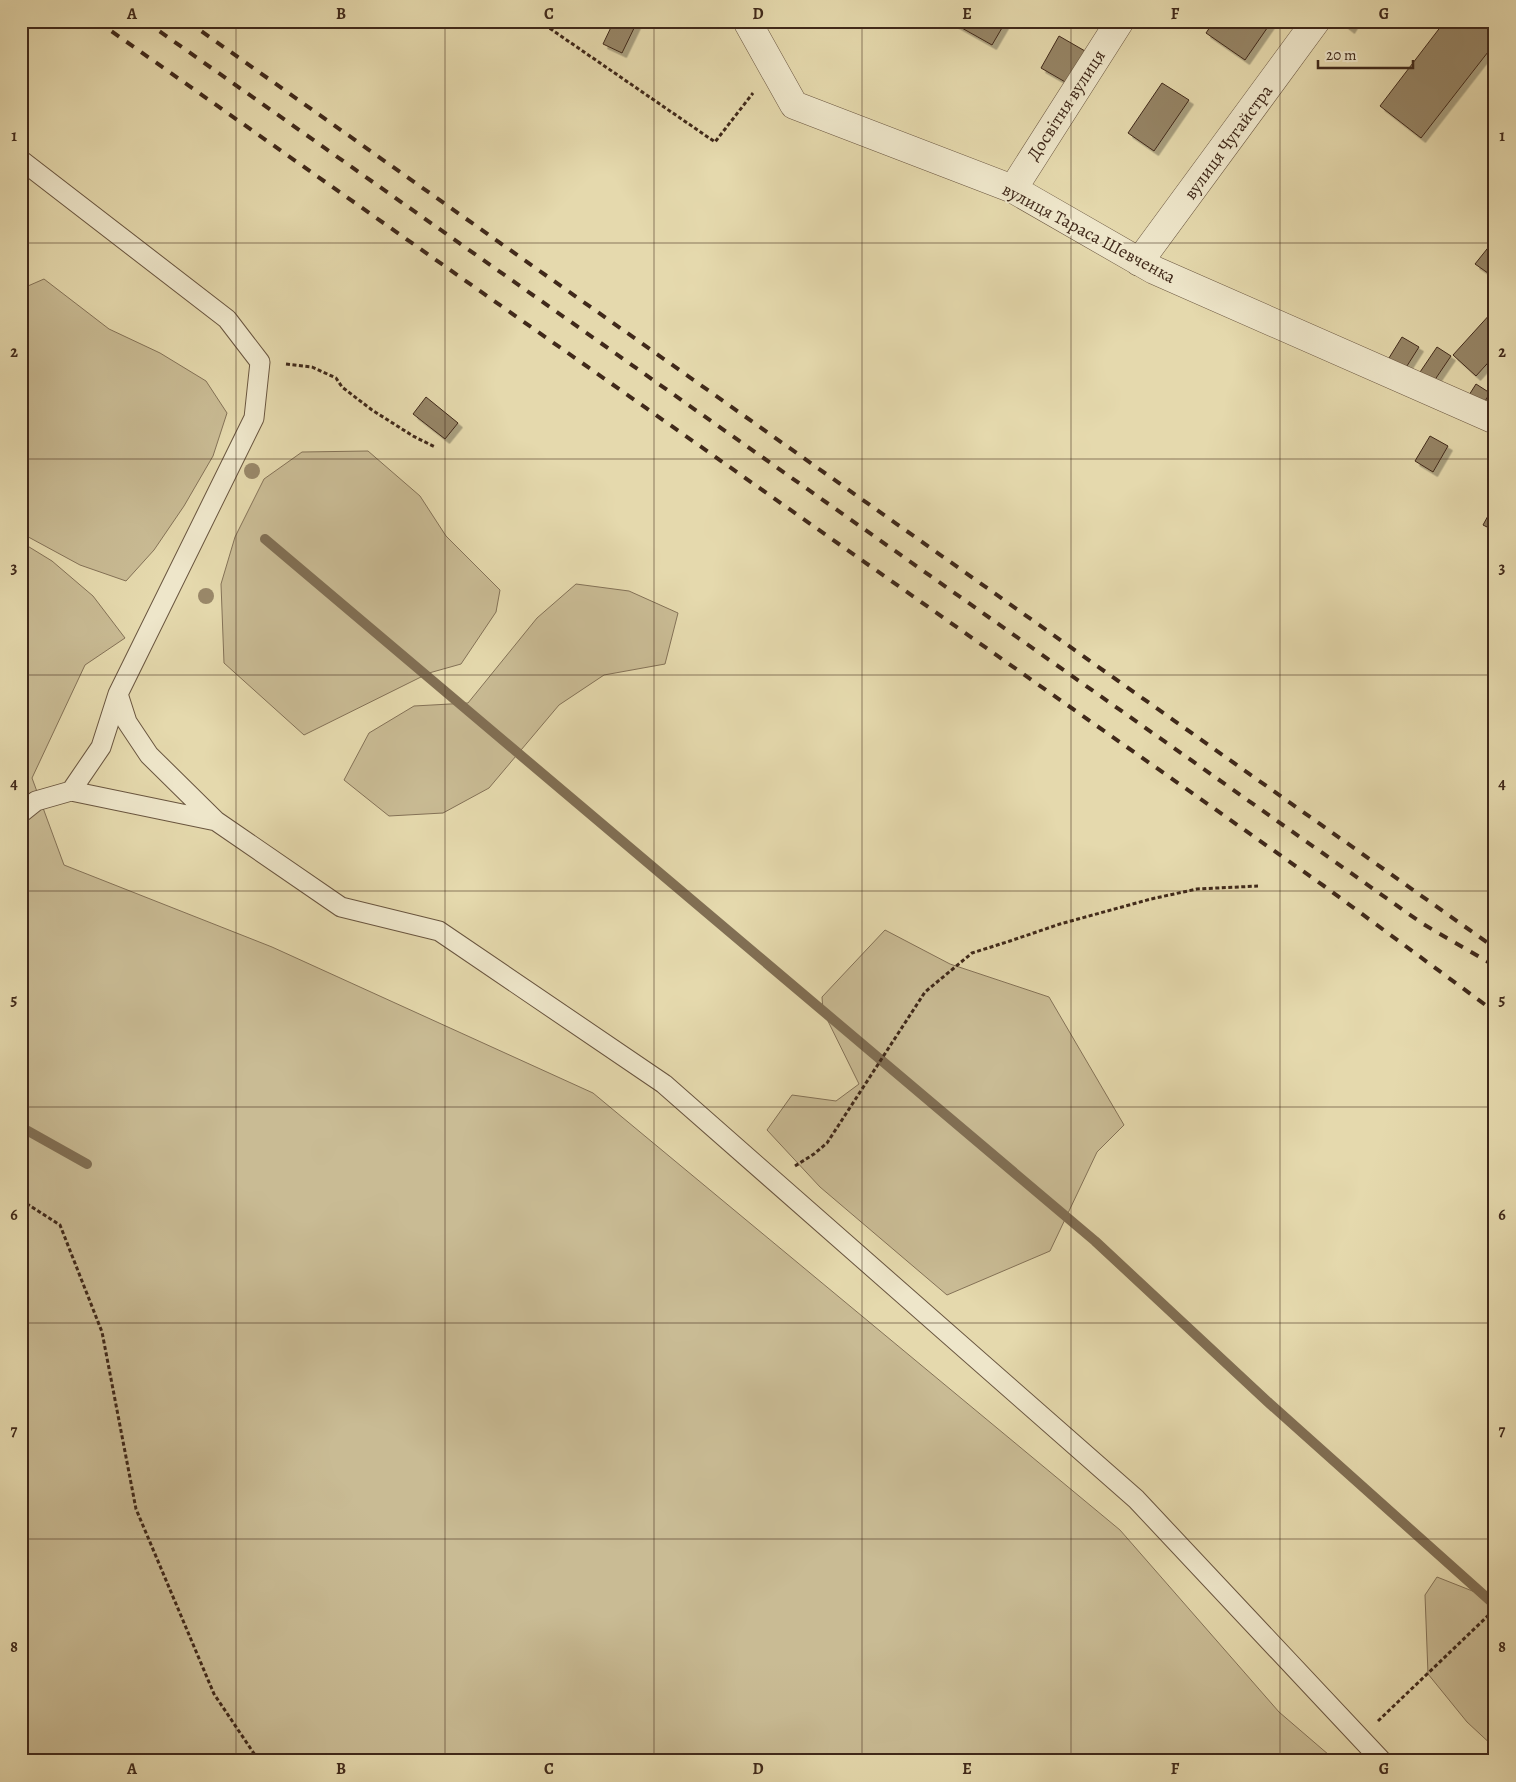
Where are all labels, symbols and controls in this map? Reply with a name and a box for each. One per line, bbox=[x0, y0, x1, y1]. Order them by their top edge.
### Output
text: A bbox=[126, 3, 138, 25]
text: B bbox=[336, 3, 346, 25]
text: C bbox=[544, 3, 554, 25]
text: D bbox=[752, 3, 764, 25]
text: E bbox=[962, 3, 972, 25]
text: F bbox=[1171, 3, 1180, 25]
text: G bbox=[1379, 3, 1389, 25]
scale bar bbox=[1318, 38, 1414, 70]
street label: Досвітня вулиця bbox=[1021, 45, 1111, 165]
text: 20 m bbox=[1326, 45, 1357, 65]
street label: вулиця Чугайстра bbox=[1178, 79, 1278, 204]
text: 1 bbox=[11, 125, 17, 147]
text: 1 bbox=[1499, 125, 1505, 147]
street label: вулиця Тараса Шевченка bbox=[998, 177, 1180, 289]
text: 2 bbox=[10, 341, 18, 363]
text: 2 bbox=[1498, 341, 1506, 363]
text: 3 bbox=[11, 557, 18, 579]
text: 3 bbox=[1499, 557, 1506, 579]
text: 4 bbox=[10, 773, 18, 795]
text: 4 bbox=[1498, 773, 1506, 795]
text: 5 bbox=[11, 989, 18, 1011]
text: 5 bbox=[1499, 989, 1506, 1011]
text: 6 bbox=[10, 1204, 18, 1226]
text: 6 bbox=[1498, 1204, 1506, 1226]
text: 7 bbox=[11, 1420, 18, 1442]
text: 7 bbox=[1499, 1420, 1506, 1442]
text: 8 bbox=[10, 1636, 18, 1658]
text: 8 bbox=[1498, 1636, 1506, 1658]
text: A bbox=[126, 1758, 138, 1780]
text: B bbox=[336, 1758, 346, 1780]
text: C bbox=[544, 1758, 554, 1780]
text: D bbox=[752, 1758, 764, 1780]
text: E bbox=[962, 1758, 972, 1780]
text: F bbox=[1171, 1758, 1180, 1780]
text: G bbox=[1379, 1758, 1389, 1780]

